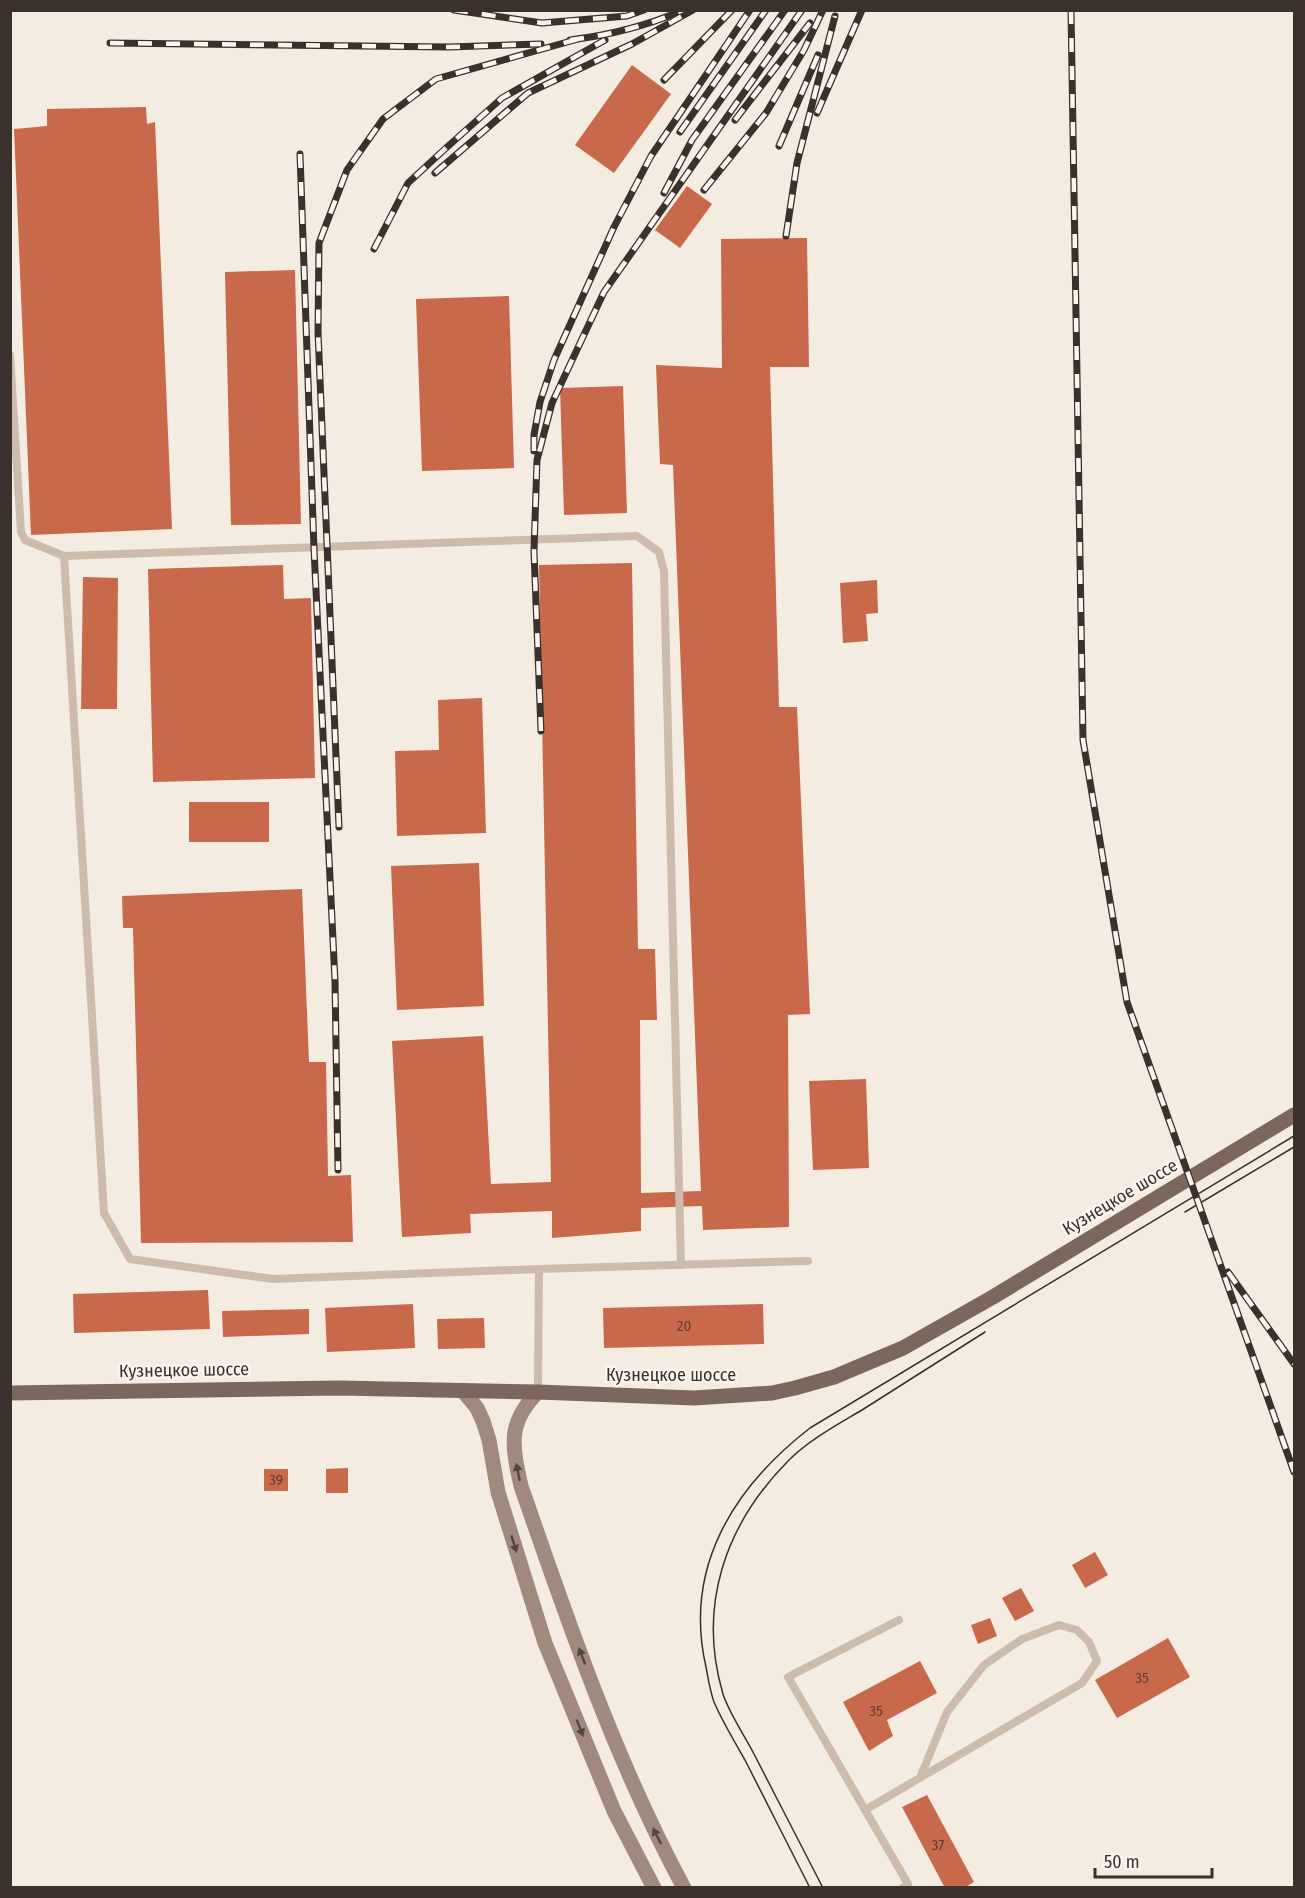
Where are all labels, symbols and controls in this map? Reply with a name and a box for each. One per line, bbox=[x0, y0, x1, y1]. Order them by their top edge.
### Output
street label: Кузнецкое шоссе bbox=[1059, 1154, 1182, 1240]
house number: 20 bbox=[677, 1317, 691, 1335]
street label: Кузнецкое шоссе bbox=[119, 1358, 249, 1382]
street label: Кузнецкое шоссе bbox=[606, 1364, 736, 1386]
one-way arrow bbox=[513, 1462, 522, 1481]
house number: 39 bbox=[269, 1471, 283, 1489]
one-way arrow bbox=[510, 1535, 519, 1553]
one-way arrow bbox=[576, 1647, 586, 1665]
house number: 35 bbox=[1135, 1669, 1149, 1687]
house number: 35 bbox=[869, 1702, 883, 1720]
one-way arrow bbox=[576, 1719, 585, 1737]
one-way arrow bbox=[652, 1827, 662, 1844]
house number: 37 bbox=[932, 1836, 944, 1854]
scale bar bbox=[1095, 1841, 1212, 1879]
text: 50 m bbox=[1104, 1851, 1140, 1873]

